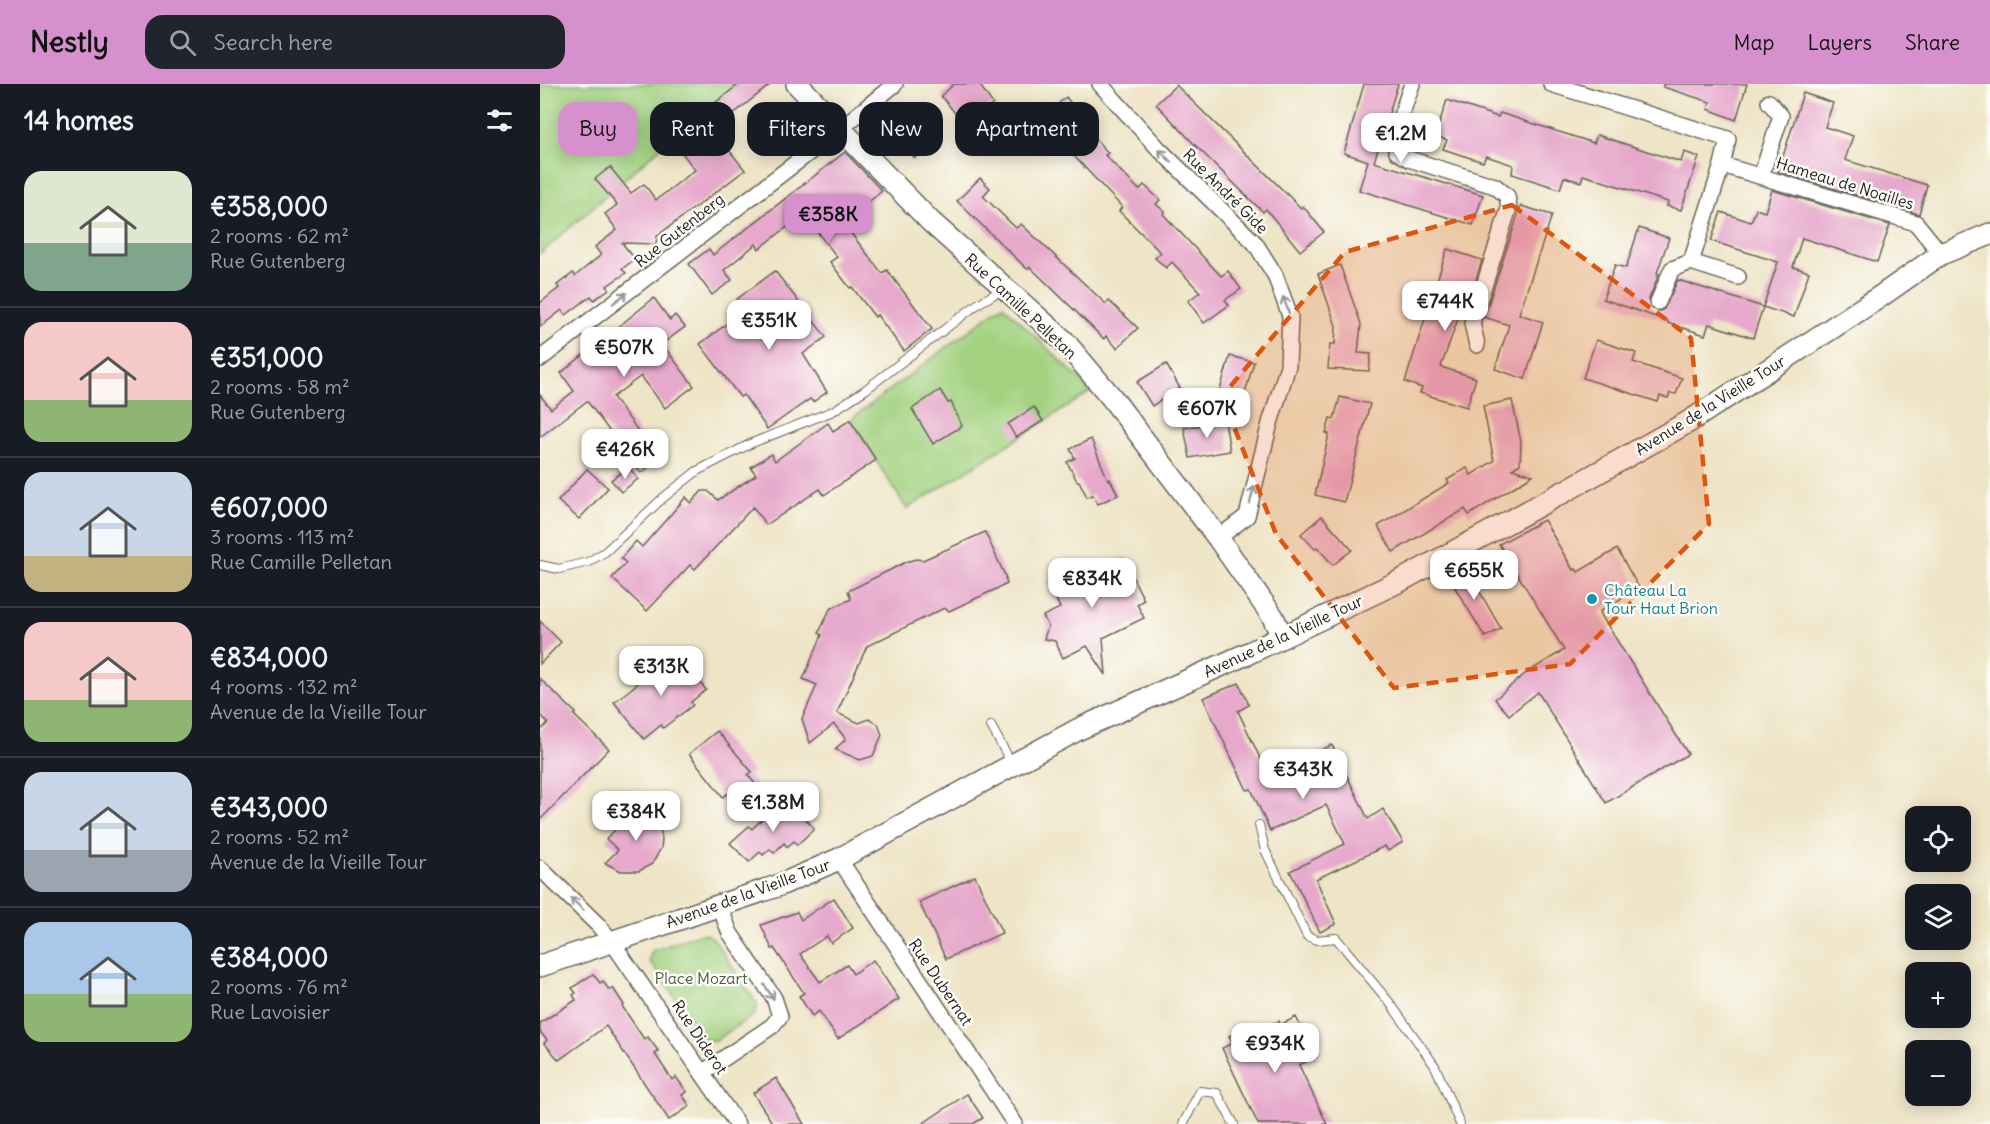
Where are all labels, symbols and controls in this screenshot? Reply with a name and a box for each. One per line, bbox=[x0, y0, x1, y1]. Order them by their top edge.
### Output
search box bbox=[145, 15, 565, 69]
text: Nestly bbox=[30, 24, 109, 60]
icon: search bbox=[166, 26, 199, 59]
text: Search here bbox=[214, 28, 333, 56]
text: Map bbox=[1734, 29, 1774, 56]
text: Layers bbox=[1807, 29, 1872, 56]
text: Share bbox=[1905, 29, 1960, 56]
chip: Buy bbox=[558, 102, 638, 156]
chip: Rent bbox=[650, 102, 735, 156]
chip: Filters bbox=[747, 102, 847, 156]
chip: New bbox=[859, 102, 943, 156]
chip: Apartment bbox=[955, 102, 1099, 156]
text: 14 homes bbox=[24, 104, 134, 137]
icon: filters bbox=[483, 104, 516, 137]
pin: €1.2M bbox=[1359, 113, 1443, 164]
text: €1.2M bbox=[1375, 120, 1427, 145]
street label: Rue André Gide bbox=[1179, 144, 1273, 238]
one-way arrow bbox=[1158, 148, 1173, 163]
street label: Hameau de Noailles bbox=[1774, 153, 1916, 213]
street label: Rue Gutenberg bbox=[630, 189, 728, 271]
text: €358,000 bbox=[210, 190, 328, 223]
pin: €358K bbox=[786, 194, 870, 245]
icon: home bbox=[72, 195, 144, 267]
text: €358K bbox=[798, 201, 858, 226]
text: 2 rooms · 62 m² bbox=[210, 223, 349, 248]
text: Rue Gutenberg bbox=[210, 248, 346, 273]
street label: Rue Camille Pelletan bbox=[961, 249, 1081, 363]
pin: €744K bbox=[1403, 281, 1487, 332]
text: €744K bbox=[1416, 288, 1474, 313]
one-way arrow bbox=[611, 292, 627, 304]
one-way arrow bbox=[1280, 297, 1291, 315]
pin: €351K bbox=[727, 300, 811, 351]
text: €351K bbox=[741, 307, 797, 332]
pin: €507K bbox=[582, 327, 666, 378]
text: €507K bbox=[594, 334, 654, 359]
text: €351,000 bbox=[210, 341, 324, 374]
icon: home bbox=[72, 346, 144, 418]
street label: Avenue de la Vieille Tour bbox=[1631, 350, 1789, 459]
text: 2 rooms · 58 m² bbox=[210, 374, 350, 399]
pin: €607K bbox=[1165, 388, 1249, 439]
text: €607K bbox=[1177, 395, 1237, 420]
text: Rue Gutenberg bbox=[210, 399, 346, 424]
pin: €426K bbox=[583, 429, 667, 480]
text: €426K bbox=[595, 436, 655, 461]
one-way arrow bbox=[1247, 486, 1259, 505]
text: €607,000 bbox=[210, 491, 328, 524]
icon: home bbox=[72, 496, 144, 568]
text: 3 rooms · 113 m² bbox=[210, 524, 354, 549]
text: Rue Camille Pelletan bbox=[210, 549, 392, 574]
pin: €655K bbox=[1432, 550, 1516, 601]
text: €655K bbox=[1444, 557, 1504, 582]
pin: €834K bbox=[1050, 558, 1134, 609]
text: €834K bbox=[1062, 565, 1122, 590]
place label: Château La Tour Haut Brion bbox=[1604, 580, 1718, 618]
street label: Avenue de la Vieille Tour bbox=[1200, 590, 1366, 682]
marker: Château La Tour Haut Brion bbox=[1585, 592, 1599, 606]
text: €834,000 bbox=[210, 641, 328, 674]
icon: home bbox=[72, 646, 144, 718]
pin: €313K bbox=[619, 646, 703, 697]
text: €313K bbox=[633, 653, 689, 678]
text: 4 rooms · 132 m² bbox=[210, 674, 357, 699]
text: Avenue de la Vieille Tour bbox=[210, 699, 427, 724]
pin: €343K bbox=[1261, 749, 1345, 800]
text: €343K bbox=[1273, 756, 1333, 781]
pin: €1.38M bbox=[724, 782, 822, 833]
text: €1.38M bbox=[741, 789, 805, 814]
text: €343,000 bbox=[210, 791, 328, 824]
pin: €384K bbox=[594, 791, 678, 842]
icon: home bbox=[72, 796, 144, 868]
text: €384K bbox=[606, 798, 666, 823]
map controls bbox=[1905, 806, 1971, 1106]
button: locate bbox=[1905, 806, 1971, 872]
text: 2 rooms · 52 m² bbox=[210, 824, 349, 849]
text: Avenue de la Vieille Tour bbox=[210, 849, 427, 874]
street label: Avenue de la Vieille Tour bbox=[663, 854, 833, 932]
button: layers bbox=[1905, 884, 1971, 950]
one-way arrow bbox=[569, 897, 584, 912]
street label: Rue Dubernat bbox=[905, 935, 978, 1030]
text: €384,000 bbox=[210, 941, 328, 974]
icon: home bbox=[72, 946, 144, 1018]
button: + bbox=[1905, 962, 1971, 1028]
park label: Place Mozart bbox=[655, 968, 748, 988]
text: 2 rooms · 76 m² bbox=[210, 974, 348, 999]
one-way arrow bbox=[764, 983, 776, 1000]
street label: Rue Diderot bbox=[668, 996, 732, 1078]
text: Rue Lavoisier bbox=[210, 999, 330, 1024]
pin: €934K bbox=[1233, 1023, 1317, 1074]
text: €934K bbox=[1245, 1030, 1305, 1055]
button: − bbox=[1905, 1040, 1971, 1106]

